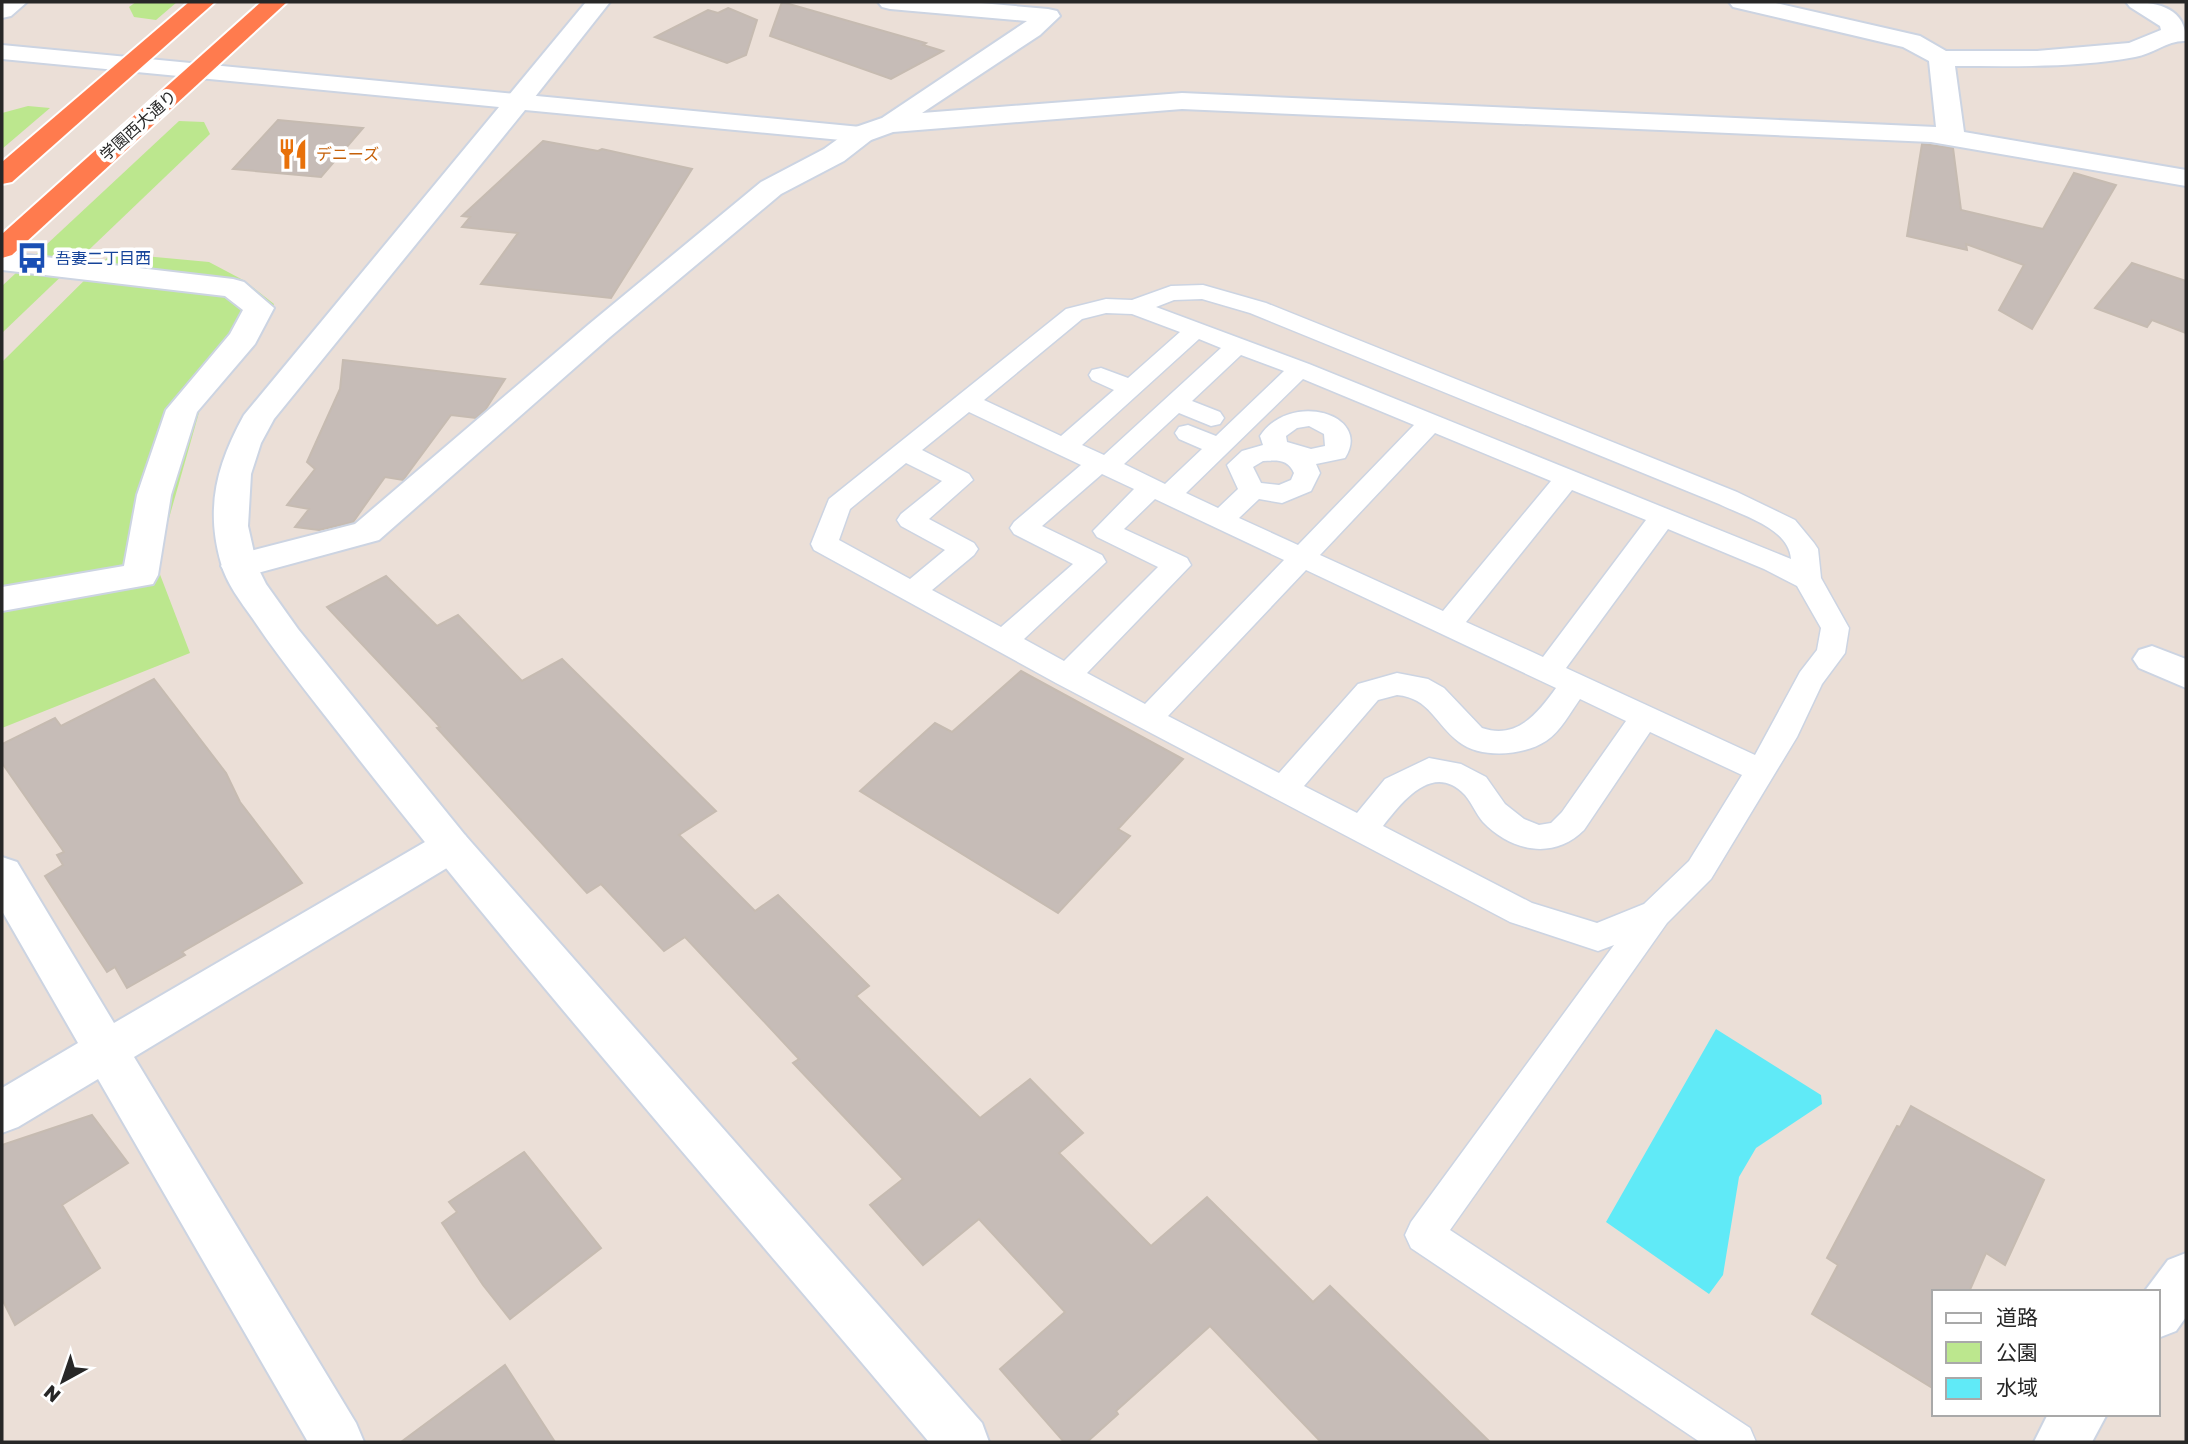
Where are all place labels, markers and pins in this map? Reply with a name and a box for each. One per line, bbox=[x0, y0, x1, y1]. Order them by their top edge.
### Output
restaurant icon: デニーズ bbox=[276, 137, 310, 171]
place label: デニーズ bbox=[316, 144, 379, 164]
bus stop icon: 吾妻二丁目西 bbox=[15, 241, 49, 275]
place label: 吾妻二丁目西 bbox=[55, 248, 151, 268]

